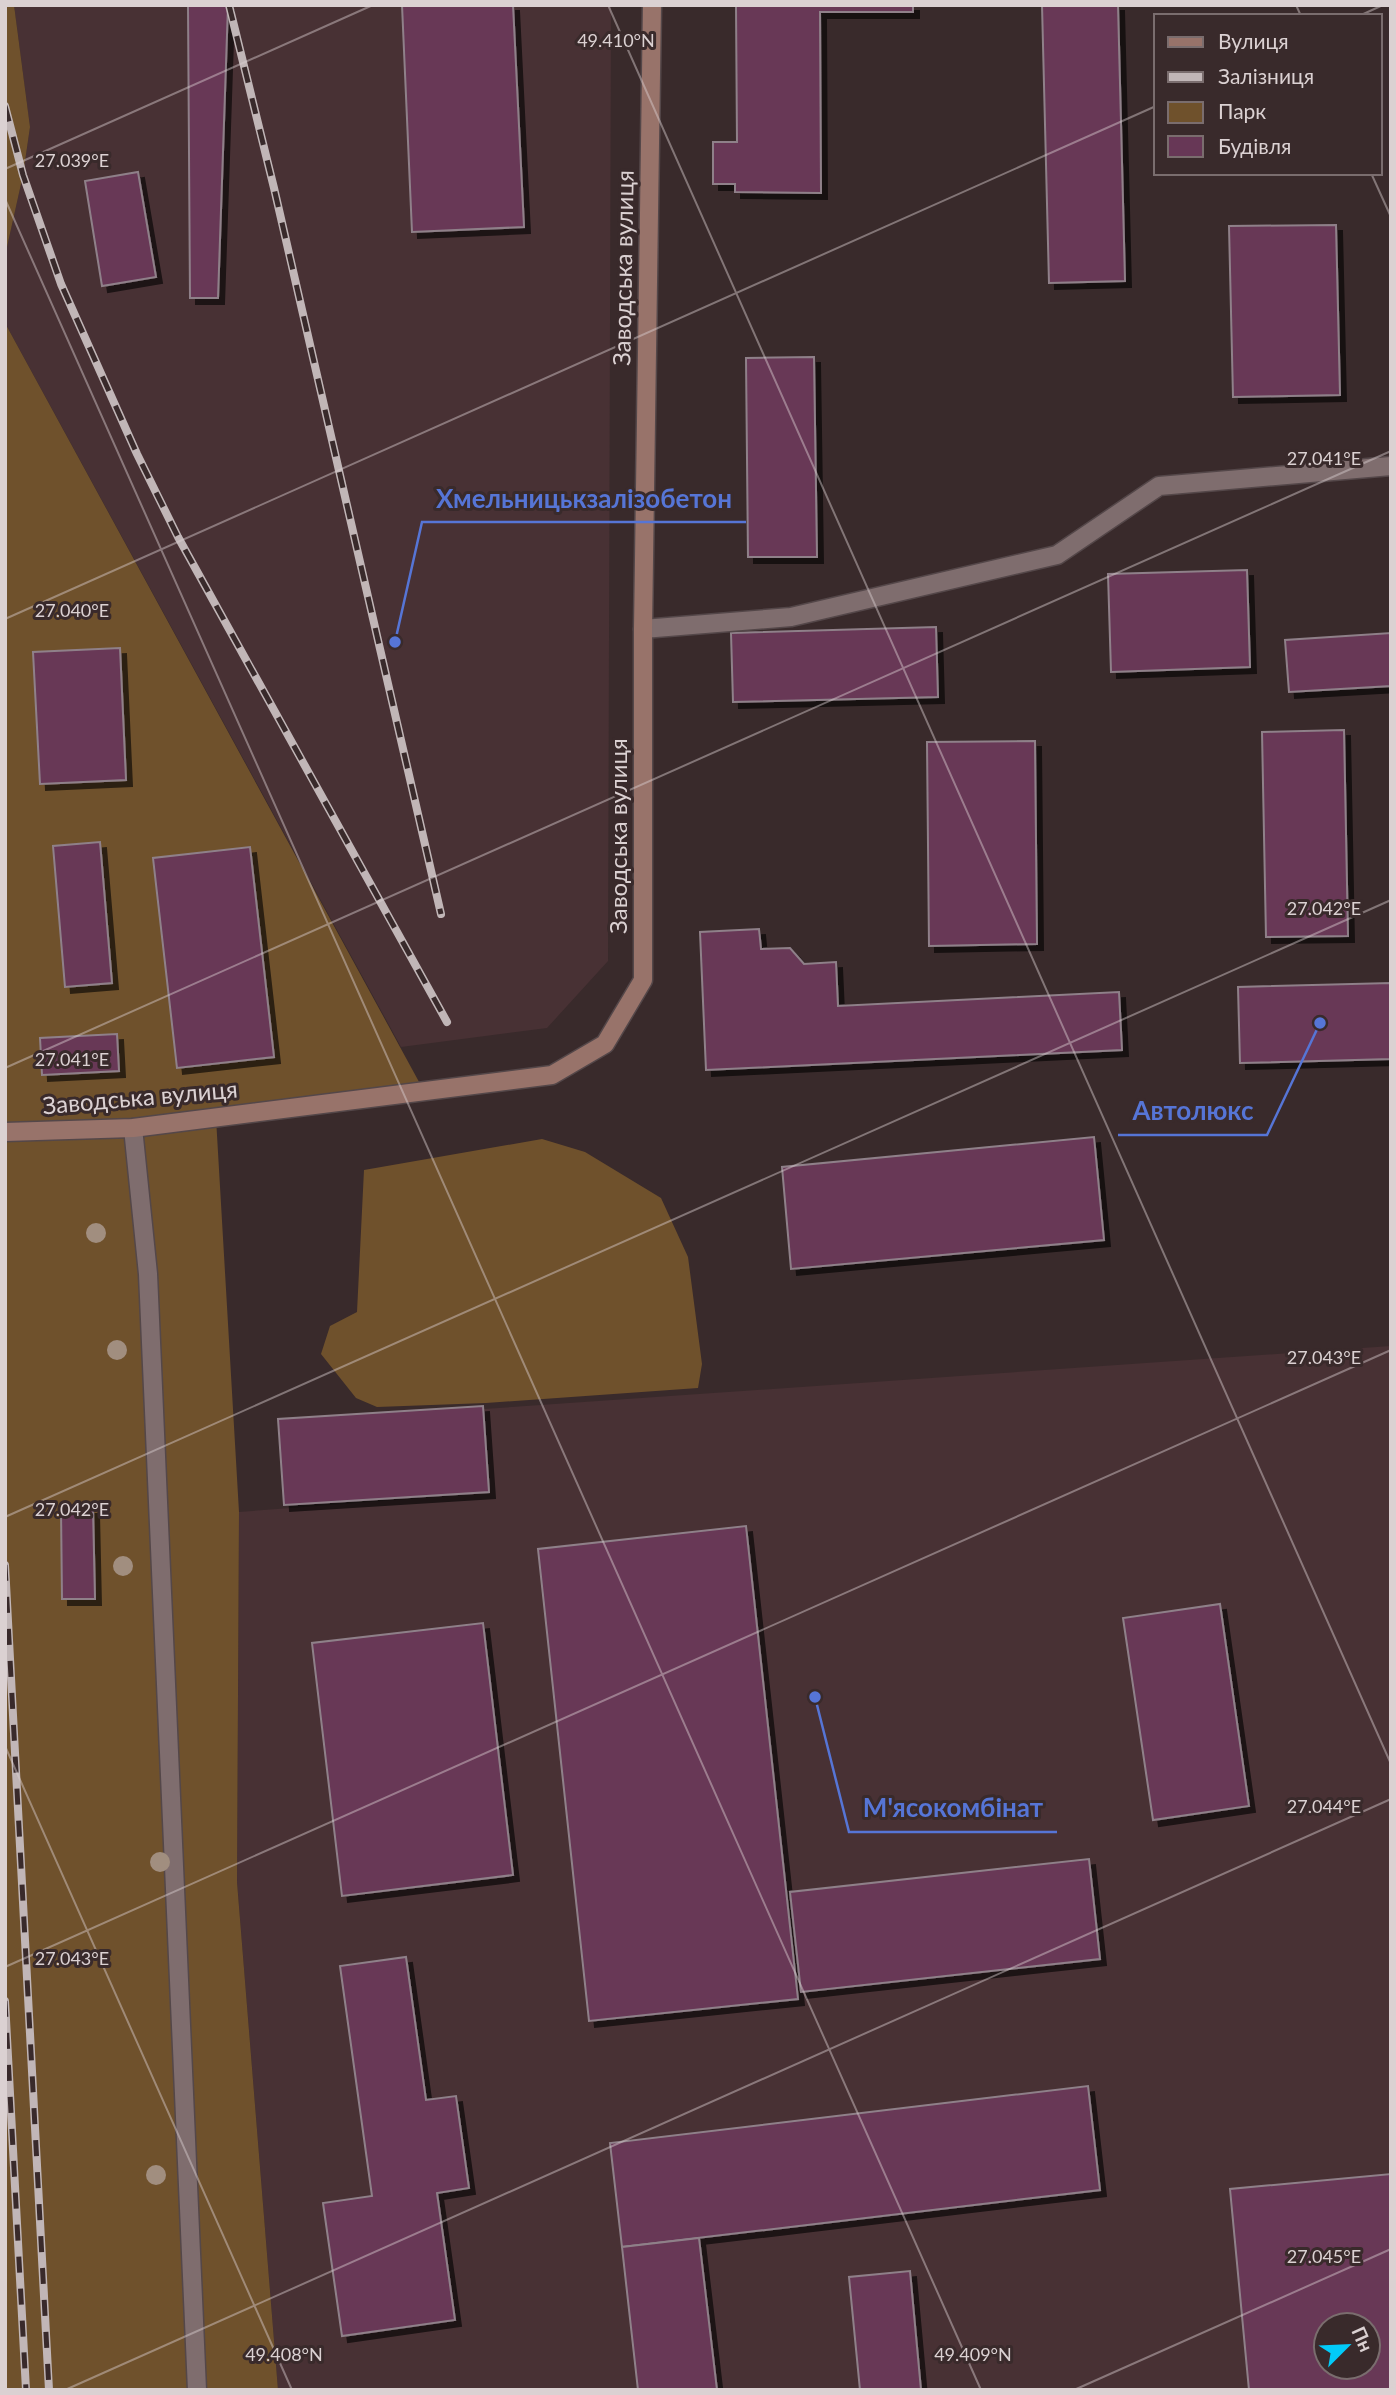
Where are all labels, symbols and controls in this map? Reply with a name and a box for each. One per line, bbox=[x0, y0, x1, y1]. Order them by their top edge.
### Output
legend bbox=[1154, 14, 1382, 175]
text: Вулиця bbox=[1218, 28, 1289, 53]
text: 49.410°N bbox=[577, 29, 655, 51]
text: Залізниця bbox=[1218, 63, 1314, 88]
text: Парк bbox=[1218, 98, 1266, 123]
text: Будівля bbox=[1218, 133, 1291, 158]
text: 27.039°E bbox=[35, 149, 109, 171]
street label: Заводська вулиця bbox=[606, 170, 639, 366]
text: 27.041°E bbox=[1287, 447, 1361, 469]
callout: Хмельницькзалізобетон bbox=[422, 475, 746, 522]
text: Хмельницькзалізобетон bbox=[436, 482, 732, 514]
text: 27.040°E bbox=[35, 599, 109, 621]
street label: Заводська вулиця bbox=[603, 738, 632, 934]
text: 27.042°E bbox=[1287, 897, 1361, 919]
text: 27.041°E bbox=[35, 1048, 109, 1070]
street label: Заводська вулиця bbox=[41, 1074, 239, 1119]
callout: Автолюкс bbox=[1118, 1088, 1267, 1135]
text: Автолюкс bbox=[1131, 1094, 1254, 1126]
text: 27.043°E bbox=[1287, 1346, 1361, 1368]
text: 27.042°E bbox=[35, 1498, 109, 1520]
callout: М'ясокомбінат bbox=[849, 1785, 1057, 1832]
text: М'ясокомбінат bbox=[863, 1791, 1044, 1823]
text: 27.044°E bbox=[1287, 1795, 1361, 1817]
text: 27.043°E bbox=[35, 1947, 109, 1969]
text: 27.045°E bbox=[1287, 2245, 1361, 2267]
north arrow bbox=[1312, 2311, 1382, 2381]
text: Пн bbox=[1347, 2323, 1379, 2355]
text: 49.408°N bbox=[245, 2343, 323, 2365]
text: 49.409°N bbox=[934, 2343, 1012, 2365]

